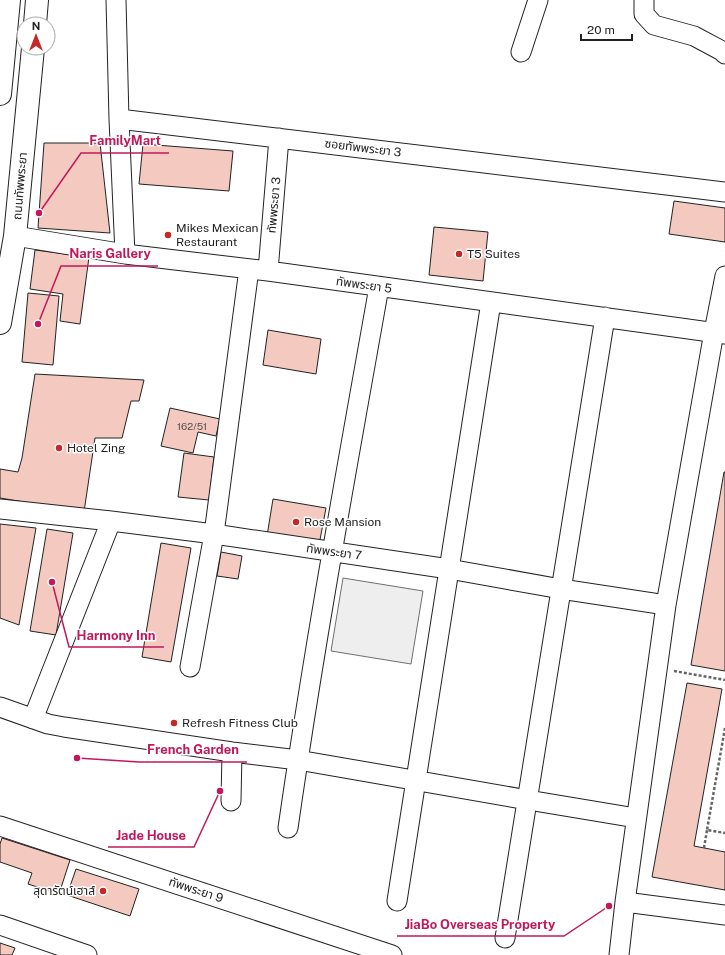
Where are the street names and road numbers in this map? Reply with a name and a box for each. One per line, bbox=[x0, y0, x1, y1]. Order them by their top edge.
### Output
street label: ซอยทัพพระยา 3 bbox=[324, 136, 402, 160]
street label: ถนนทัพพระยา bbox=[10, 152, 30, 220]
street label: ทัพพระยา 3 bbox=[265, 176, 283, 234]
street label: ทัพพระยา 5 bbox=[335, 274, 393, 296]
street label: ทัพพระยา 7 bbox=[305, 541, 363, 563]
street label: ทัพพระยา 9 bbox=[167, 875, 225, 905]

